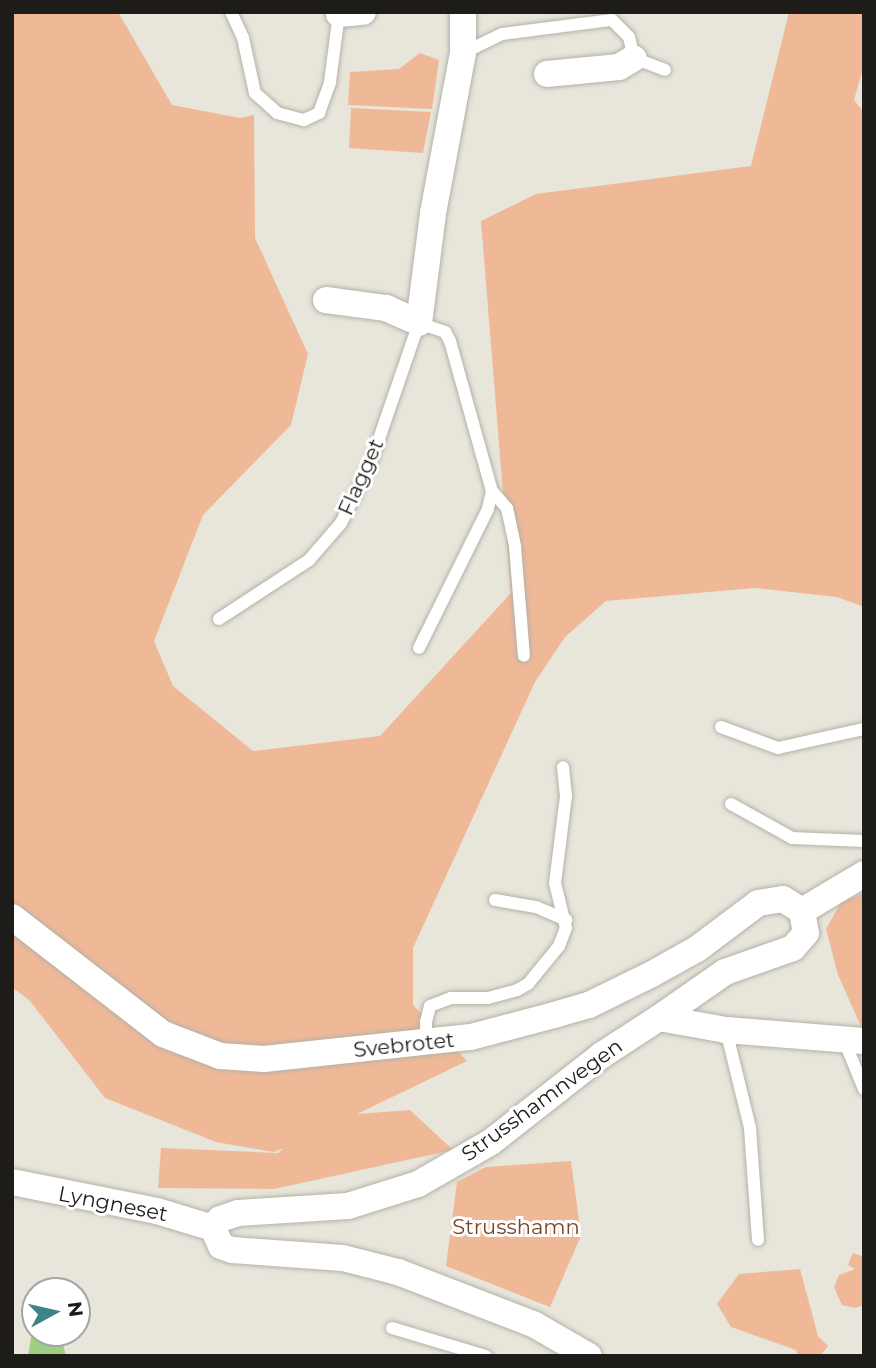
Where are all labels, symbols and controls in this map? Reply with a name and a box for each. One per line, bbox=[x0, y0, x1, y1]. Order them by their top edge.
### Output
street label: Flagget bbox=[333, 435, 389, 519]
street label: Svebrotet bbox=[352, 1027, 456, 1063]
street label: Strusshamnvegen bbox=[457, 1033, 627, 1167]
street label: Lyngneset bbox=[56, 1181, 170, 1227]
park label: Strusshamn bbox=[452, 1214, 580, 1240]
north arrow bbox=[21, 1277, 91, 1347]
text: N bbox=[63, 1300, 88, 1318]

